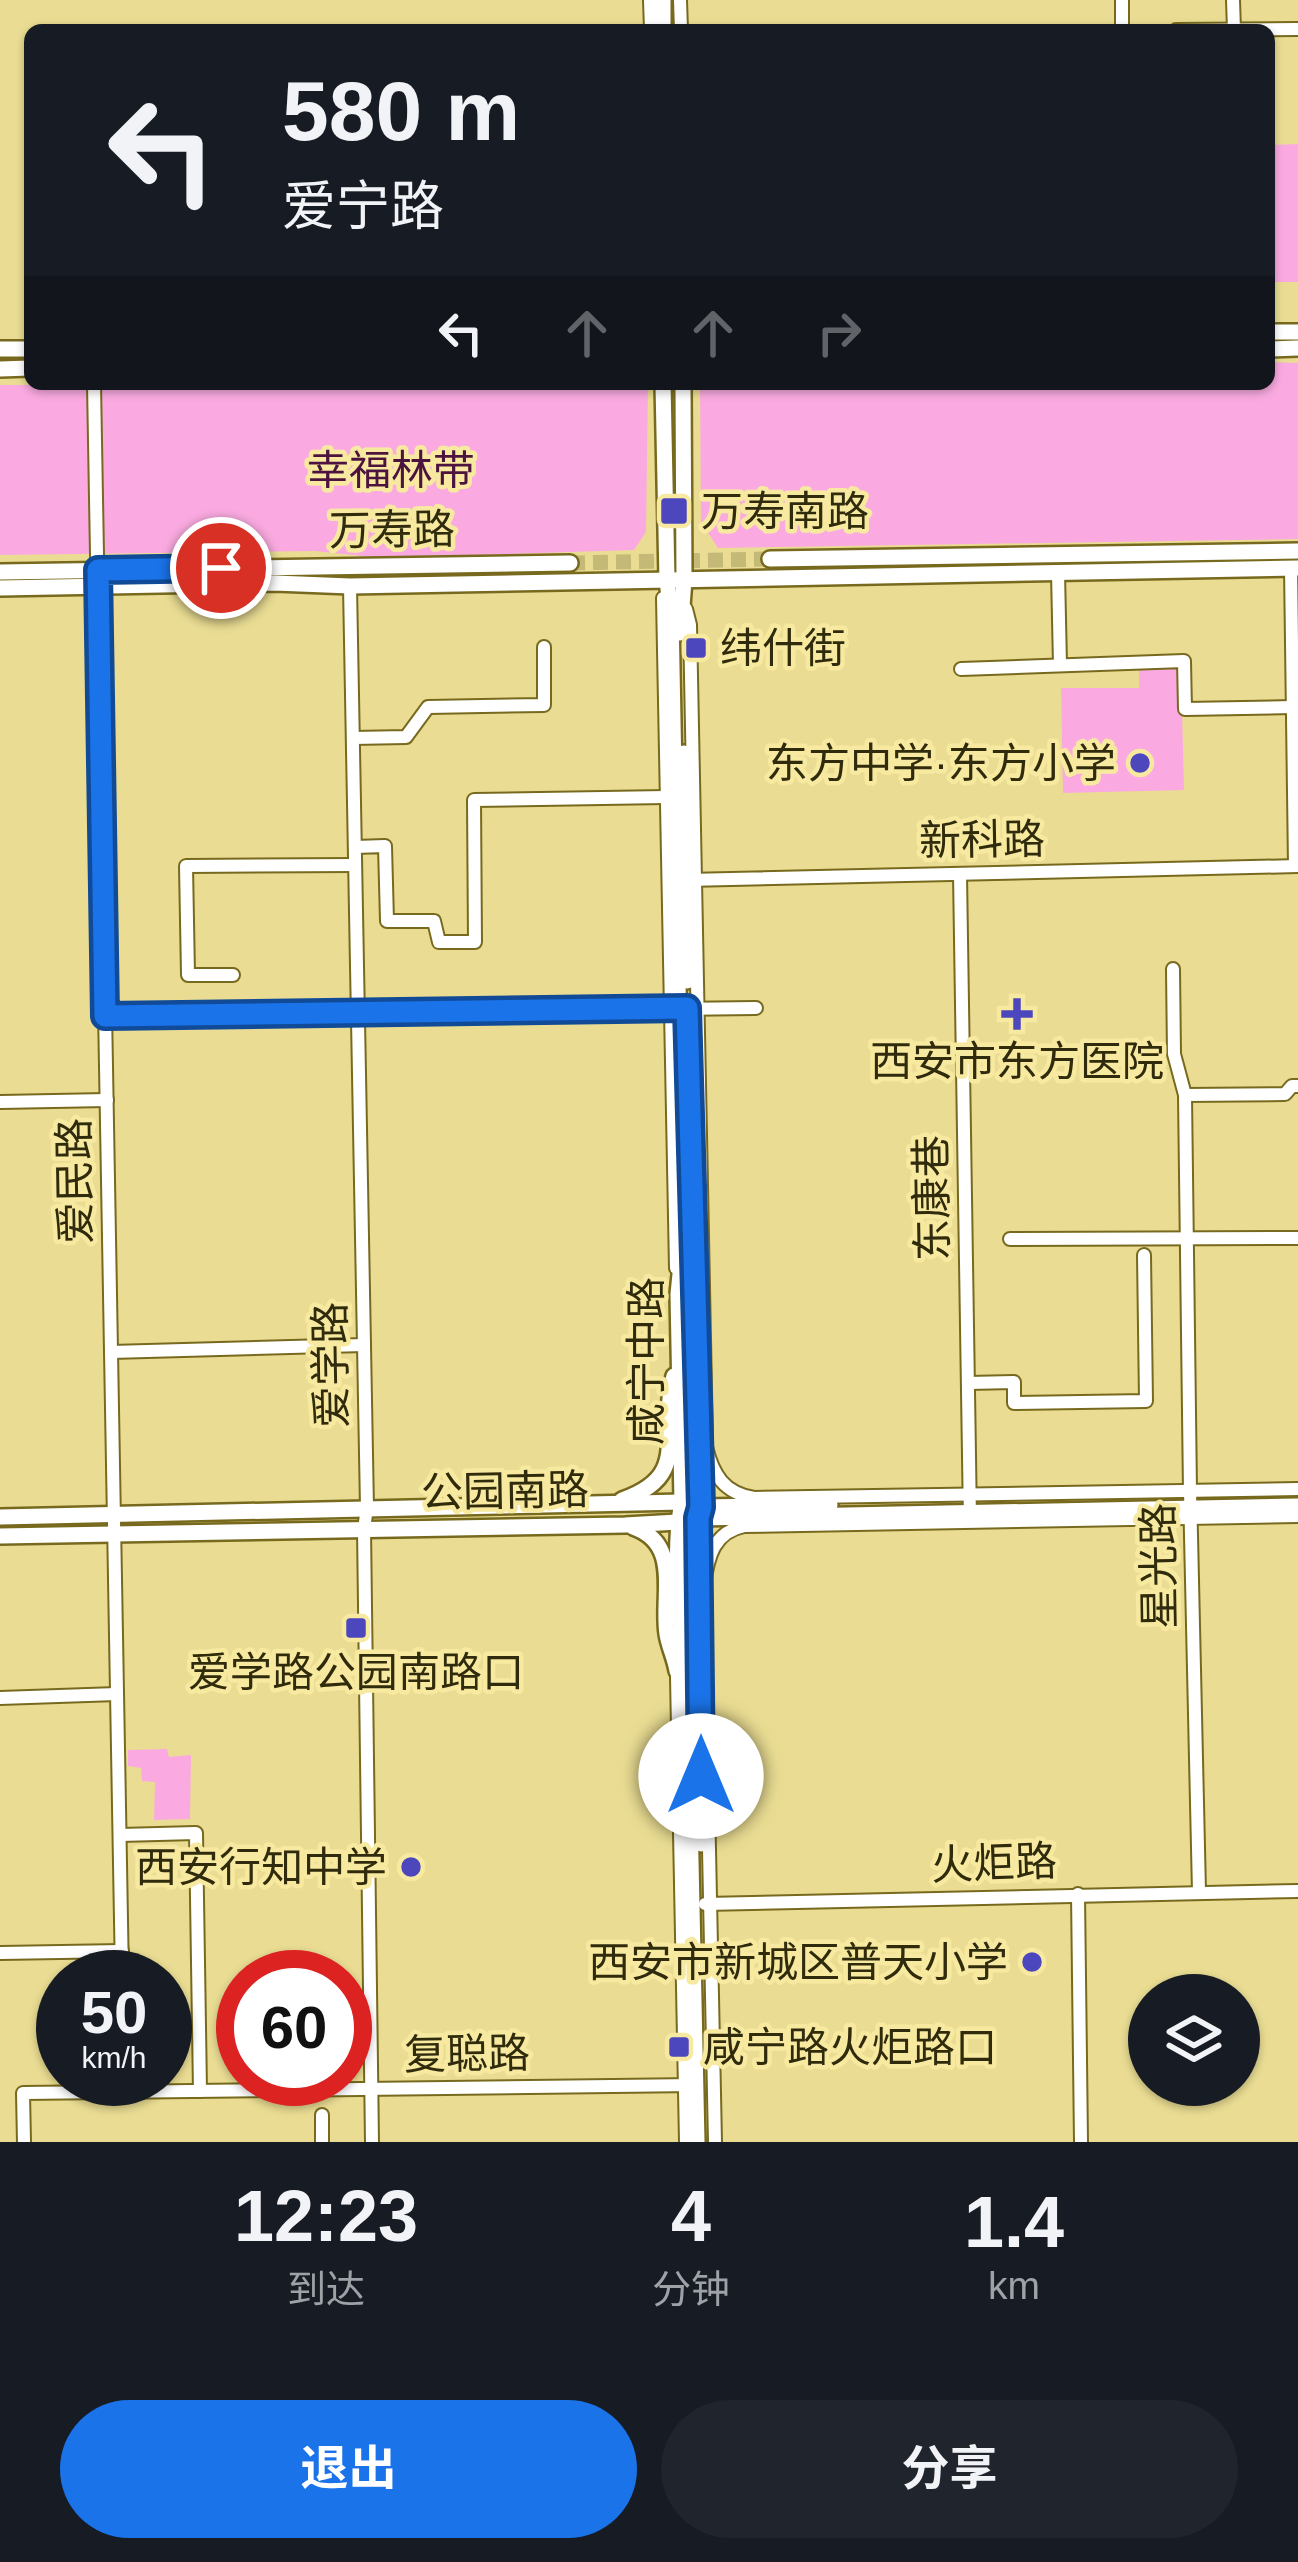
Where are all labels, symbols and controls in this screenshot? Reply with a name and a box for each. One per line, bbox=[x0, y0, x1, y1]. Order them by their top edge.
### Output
text: 580 m bbox=[282, 64, 520, 158]
icon: left bbox=[84, 72, 240, 228]
text: 爱宁路 bbox=[282, 176, 444, 236]
icon: left bbox=[428, 300, 494, 366]
icon: ahead bbox=[554, 300, 620, 366]
icon: ahead bbox=[680, 300, 746, 366]
icon: right bbox=[806, 300, 872, 366]
park label: 幸福林带 bbox=[307, 447, 475, 494]
place label: 万寿南路 bbox=[701, 488, 869, 535]
marker: 万寿南路 bbox=[658, 495, 690, 527]
street label: 万寿路 bbox=[329, 505, 455, 555]
pin bbox=[170, 517, 272, 619]
icon: arrive bbox=[188, 535, 254, 601]
place label: 纬什街 bbox=[720, 625, 846, 672]
marker: 纬什街 bbox=[683, 635, 709, 661]
place label: 东方中学·东方小学 bbox=[766, 740, 1116, 787]
marker: 东方中学·东方小学 bbox=[1127, 750, 1153, 776]
street label: 新科路 bbox=[919, 815, 1045, 865]
marker: 西安市东方医院 bbox=[1001, 998, 1033, 1030]
place label: 西安市东方医院 bbox=[870, 1038, 1164, 1085]
street label: 爱民路 bbox=[50, 1118, 100, 1244]
street label: 东康巷 bbox=[907, 1135, 957, 1261]
street label: 咸宁中路 bbox=[623, 1277, 670, 1445]
street label: 爱学路 bbox=[306, 1302, 356, 1428]
street label: 公园南路 bbox=[421, 1466, 589, 1516]
street label: 星光路 bbox=[1134, 1503, 1184, 1629]
marker: 爱学路公园南路口 bbox=[343, 1615, 369, 1641]
place label: 爱学路公园南路口 bbox=[188, 1649, 524, 1696]
position arrow bbox=[638, 1713, 764, 1839]
street label: 火炬路 bbox=[930, 1837, 1058, 1889]
place label: 西安行知中学 bbox=[135, 1844, 387, 1891]
marker: 西安行知中学 bbox=[398, 1854, 424, 1880]
place label: 西安市新城区普天小学 bbox=[588, 1939, 1008, 1986]
marker: 西安市新城区普天小学 bbox=[1019, 1949, 1045, 1975]
speed limit sign: 60 bbox=[216, 1950, 372, 2106]
map controls bbox=[1128, 1974, 1260, 2106]
button: layers bbox=[1128, 1974, 1260, 2106]
text: 50 bbox=[81, 1979, 147, 2046]
place label: 咸宁路火炬路口 bbox=[703, 2024, 997, 2071]
street label: 复聪路 bbox=[404, 2029, 530, 2079]
marker: 咸宁路火炬路口 bbox=[666, 2034, 692, 2060]
text: km/h bbox=[81, 2041, 147, 2074]
text: 12:23 bbox=[234, 2176, 418, 2256]
text: 4 bbox=[671, 2176, 711, 2256]
text: 1.4 bbox=[964, 2182, 1064, 2262]
text: km bbox=[988, 2264, 1040, 2307]
text: 到达 bbox=[287, 2268, 365, 2311]
text: 分钟 bbox=[652, 2268, 730, 2311]
button: 退出 bbox=[60, 2400, 637, 2538]
button: 分享 bbox=[661, 2400, 1238, 2538]

